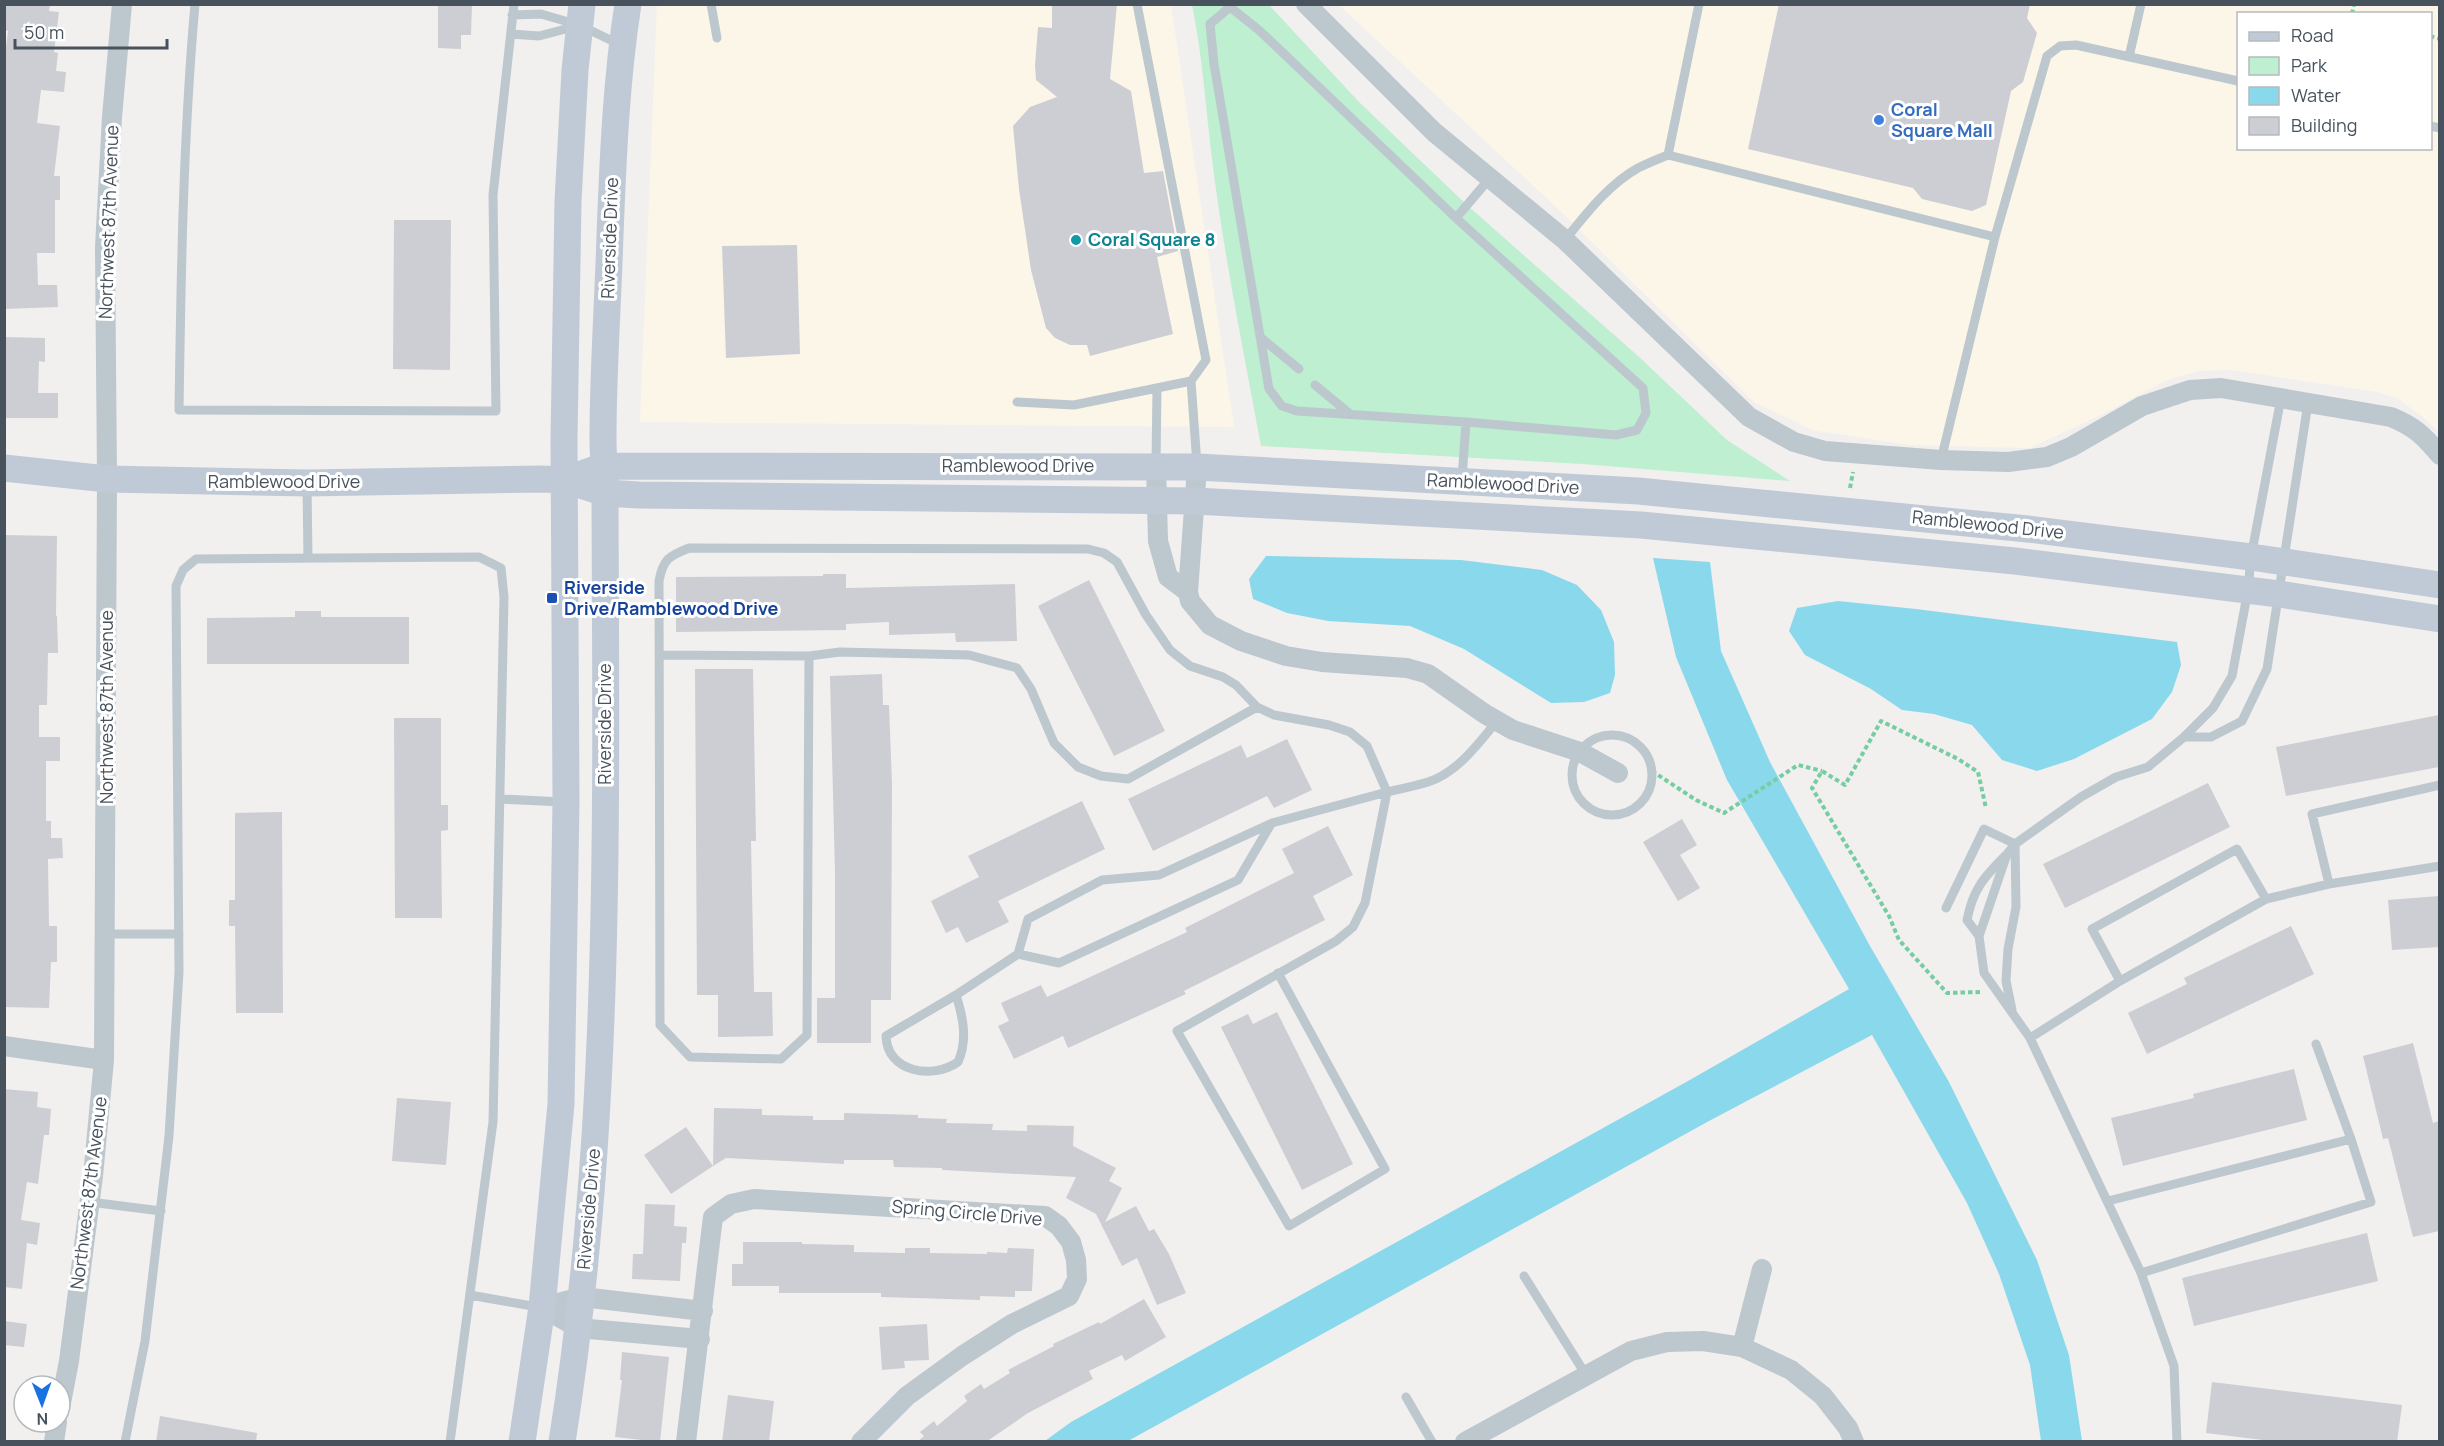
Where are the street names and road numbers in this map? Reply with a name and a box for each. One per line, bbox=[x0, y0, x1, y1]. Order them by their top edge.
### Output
street label: Northwest 87th Avenue bbox=[93, 124, 123, 319]
street label: Riverside Drive bbox=[595, 177, 623, 299]
street label: Ramblewood Drive bbox=[942, 453, 1094, 477]
street label: Ramblewood Drive bbox=[1426, 467, 1580, 499]
street label: Ramblewood Drive bbox=[208, 469, 360, 493]
street label: Ramblewood Drive bbox=[1911, 504, 2065, 544]
street label: Northwest 87th Avenue bbox=[94, 610, 118, 804]
street label: Riverside Drive bbox=[592, 663, 616, 785]
street label: Northwest 87th Avenue bbox=[64, 1095, 112, 1291]
street label: Riverside Drive bbox=[571, 1147, 605, 1270]
street label: Spring Circle Drive bbox=[891, 1193, 1043, 1231]

